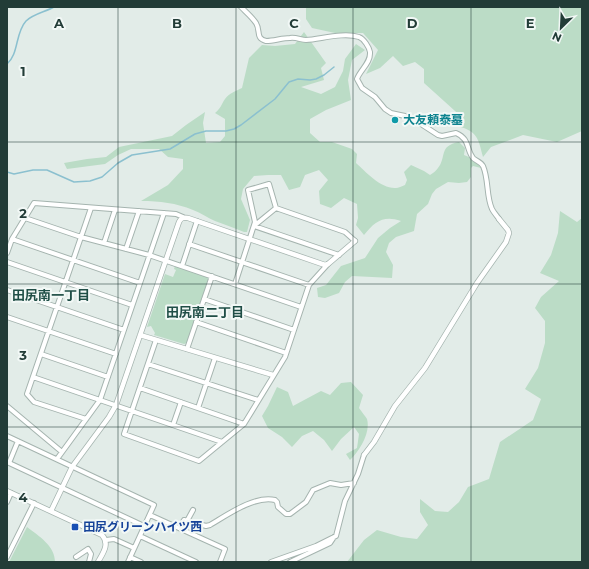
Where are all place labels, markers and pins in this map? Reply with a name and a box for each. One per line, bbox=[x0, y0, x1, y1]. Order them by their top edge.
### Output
place label: 大友頼泰墓 bbox=[403, 112, 463, 127]
marker: 大友頼泰墓 bbox=[390, 115, 400, 125]
place label: 田尻グリーンハイツ西 bbox=[83, 519, 202, 534]
marker: 田尻グリーンハイツ西 bbox=[70, 522, 80, 532]

